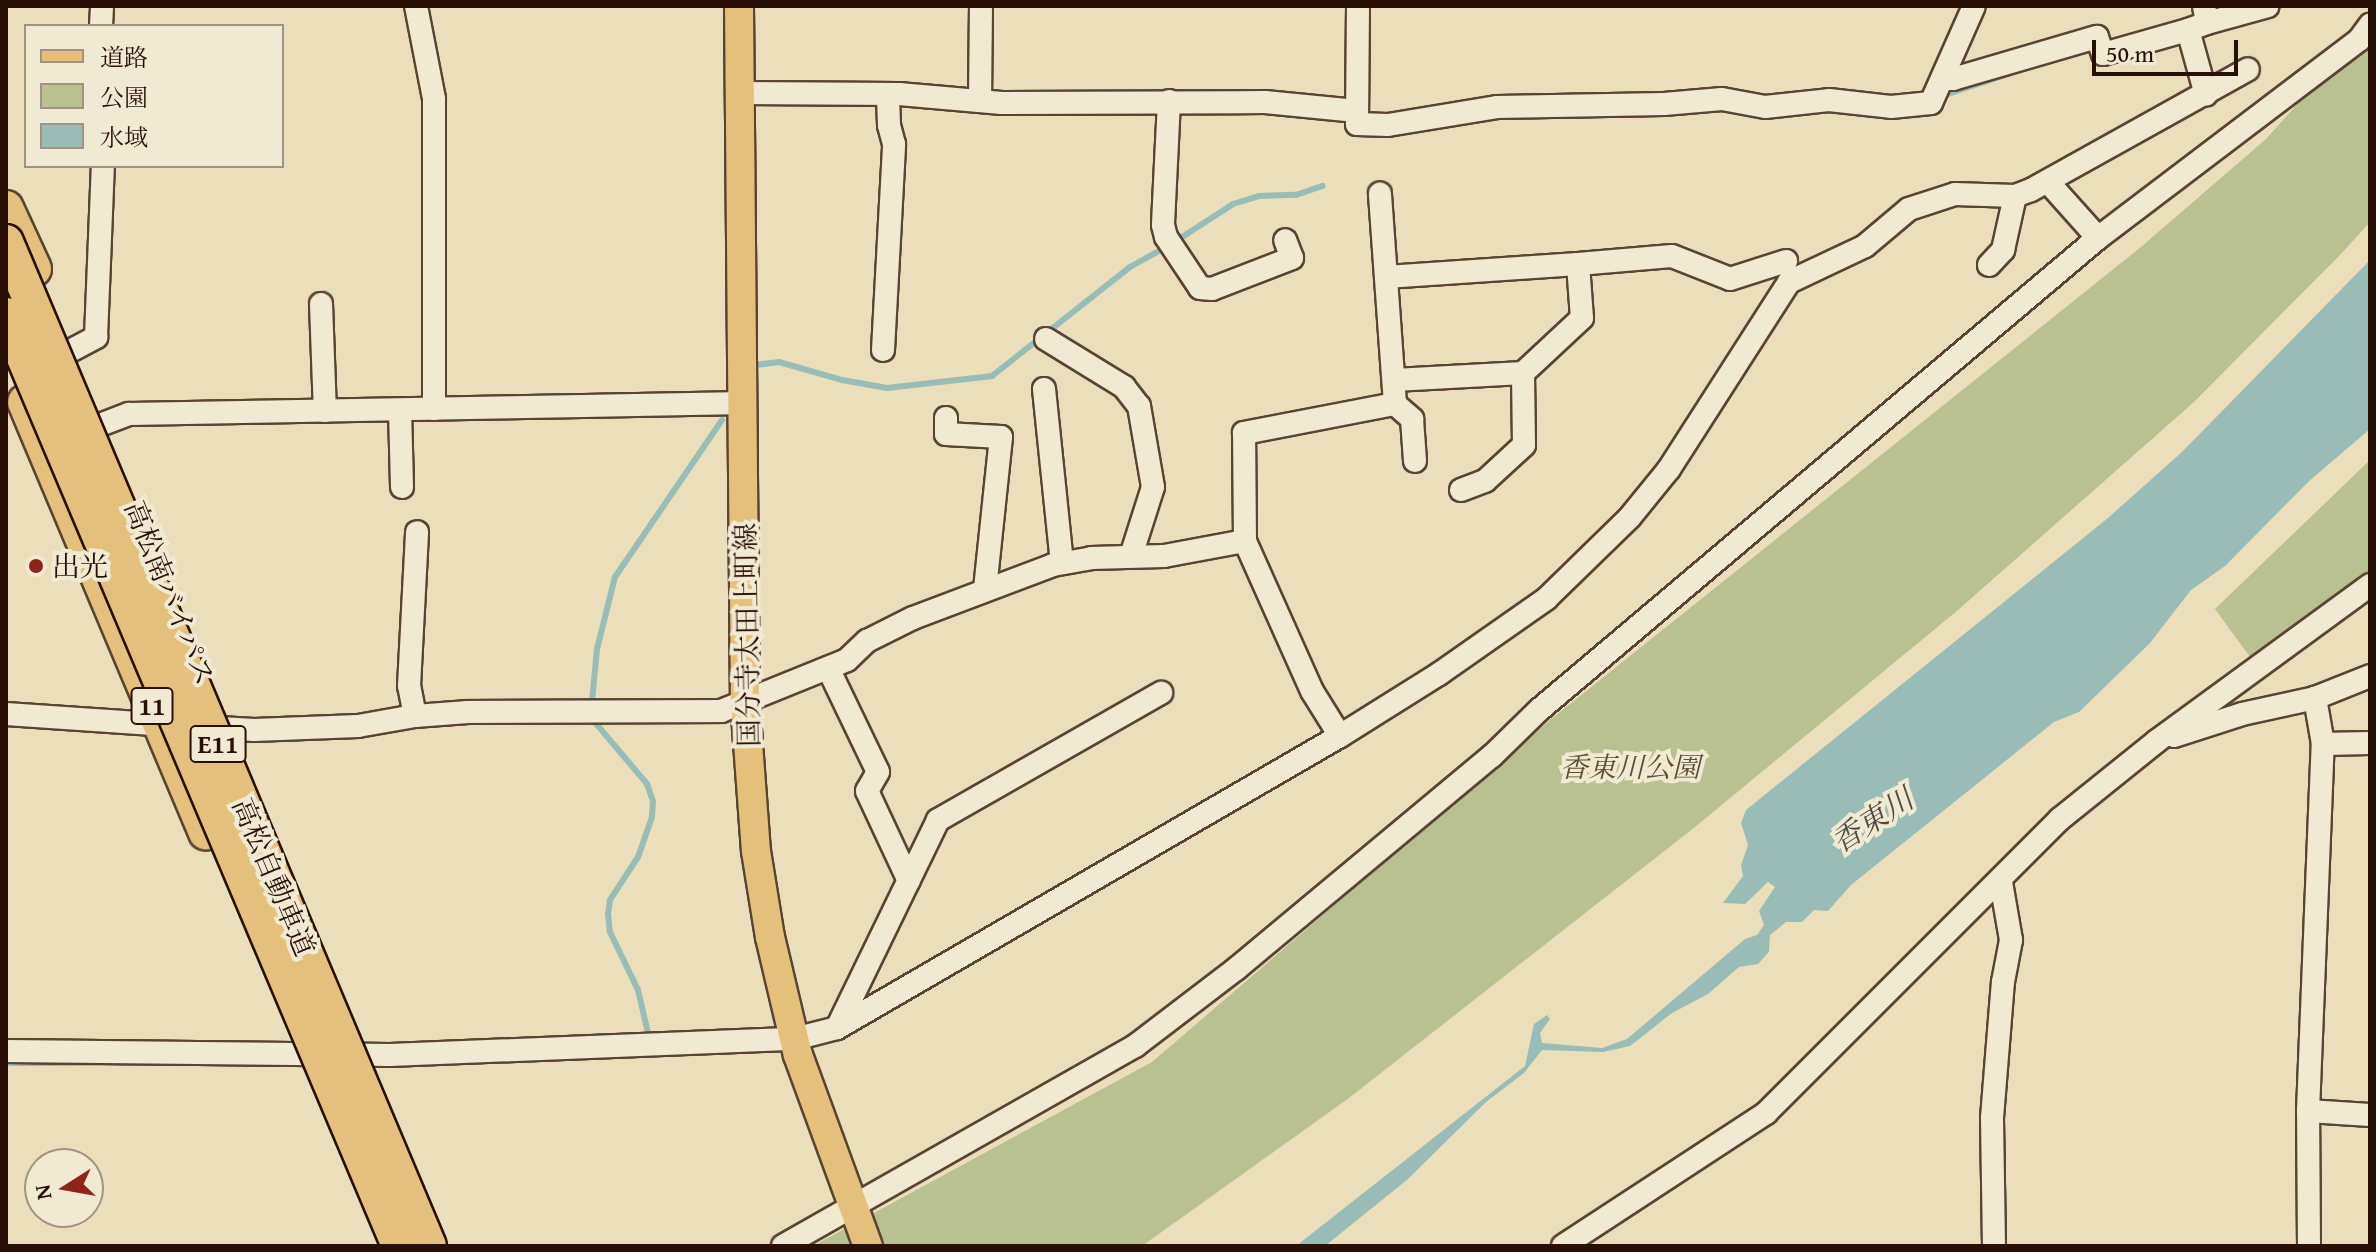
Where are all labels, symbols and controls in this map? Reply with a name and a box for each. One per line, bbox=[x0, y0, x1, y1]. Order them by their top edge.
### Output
legend bbox=[24, 24, 284, 168]
scale bar bbox=[2096, 24, 2242, 74]
text: 50 m bbox=[2106, 36, 2154, 71]
text: 道路 bbox=[100, 40, 148, 75]
text: 公園 bbox=[100, 80, 148, 115]
text: 水域 bbox=[100, 120, 148, 155]
street label: 高松南バイパス bbox=[118, 496, 222, 690]
street label: 国分寺太田上町線 bbox=[728, 523, 766, 747]
place label: 出光 bbox=[52, 549, 108, 583]
marker: 出光 bbox=[27, 557, 45, 575]
road number: 11 bbox=[130, 684, 174, 728]
road number: E11 bbox=[188, 722, 248, 766]
park label: 香東川公園 bbox=[1560, 750, 1700, 784]
water label: 香東川 bbox=[1824, 780, 1920, 860]
street label: 高松自動車道 bbox=[226, 793, 322, 961]
north arrow bbox=[24, 1148, 104, 1228]
text: N bbox=[25, 1182, 60, 1202]

